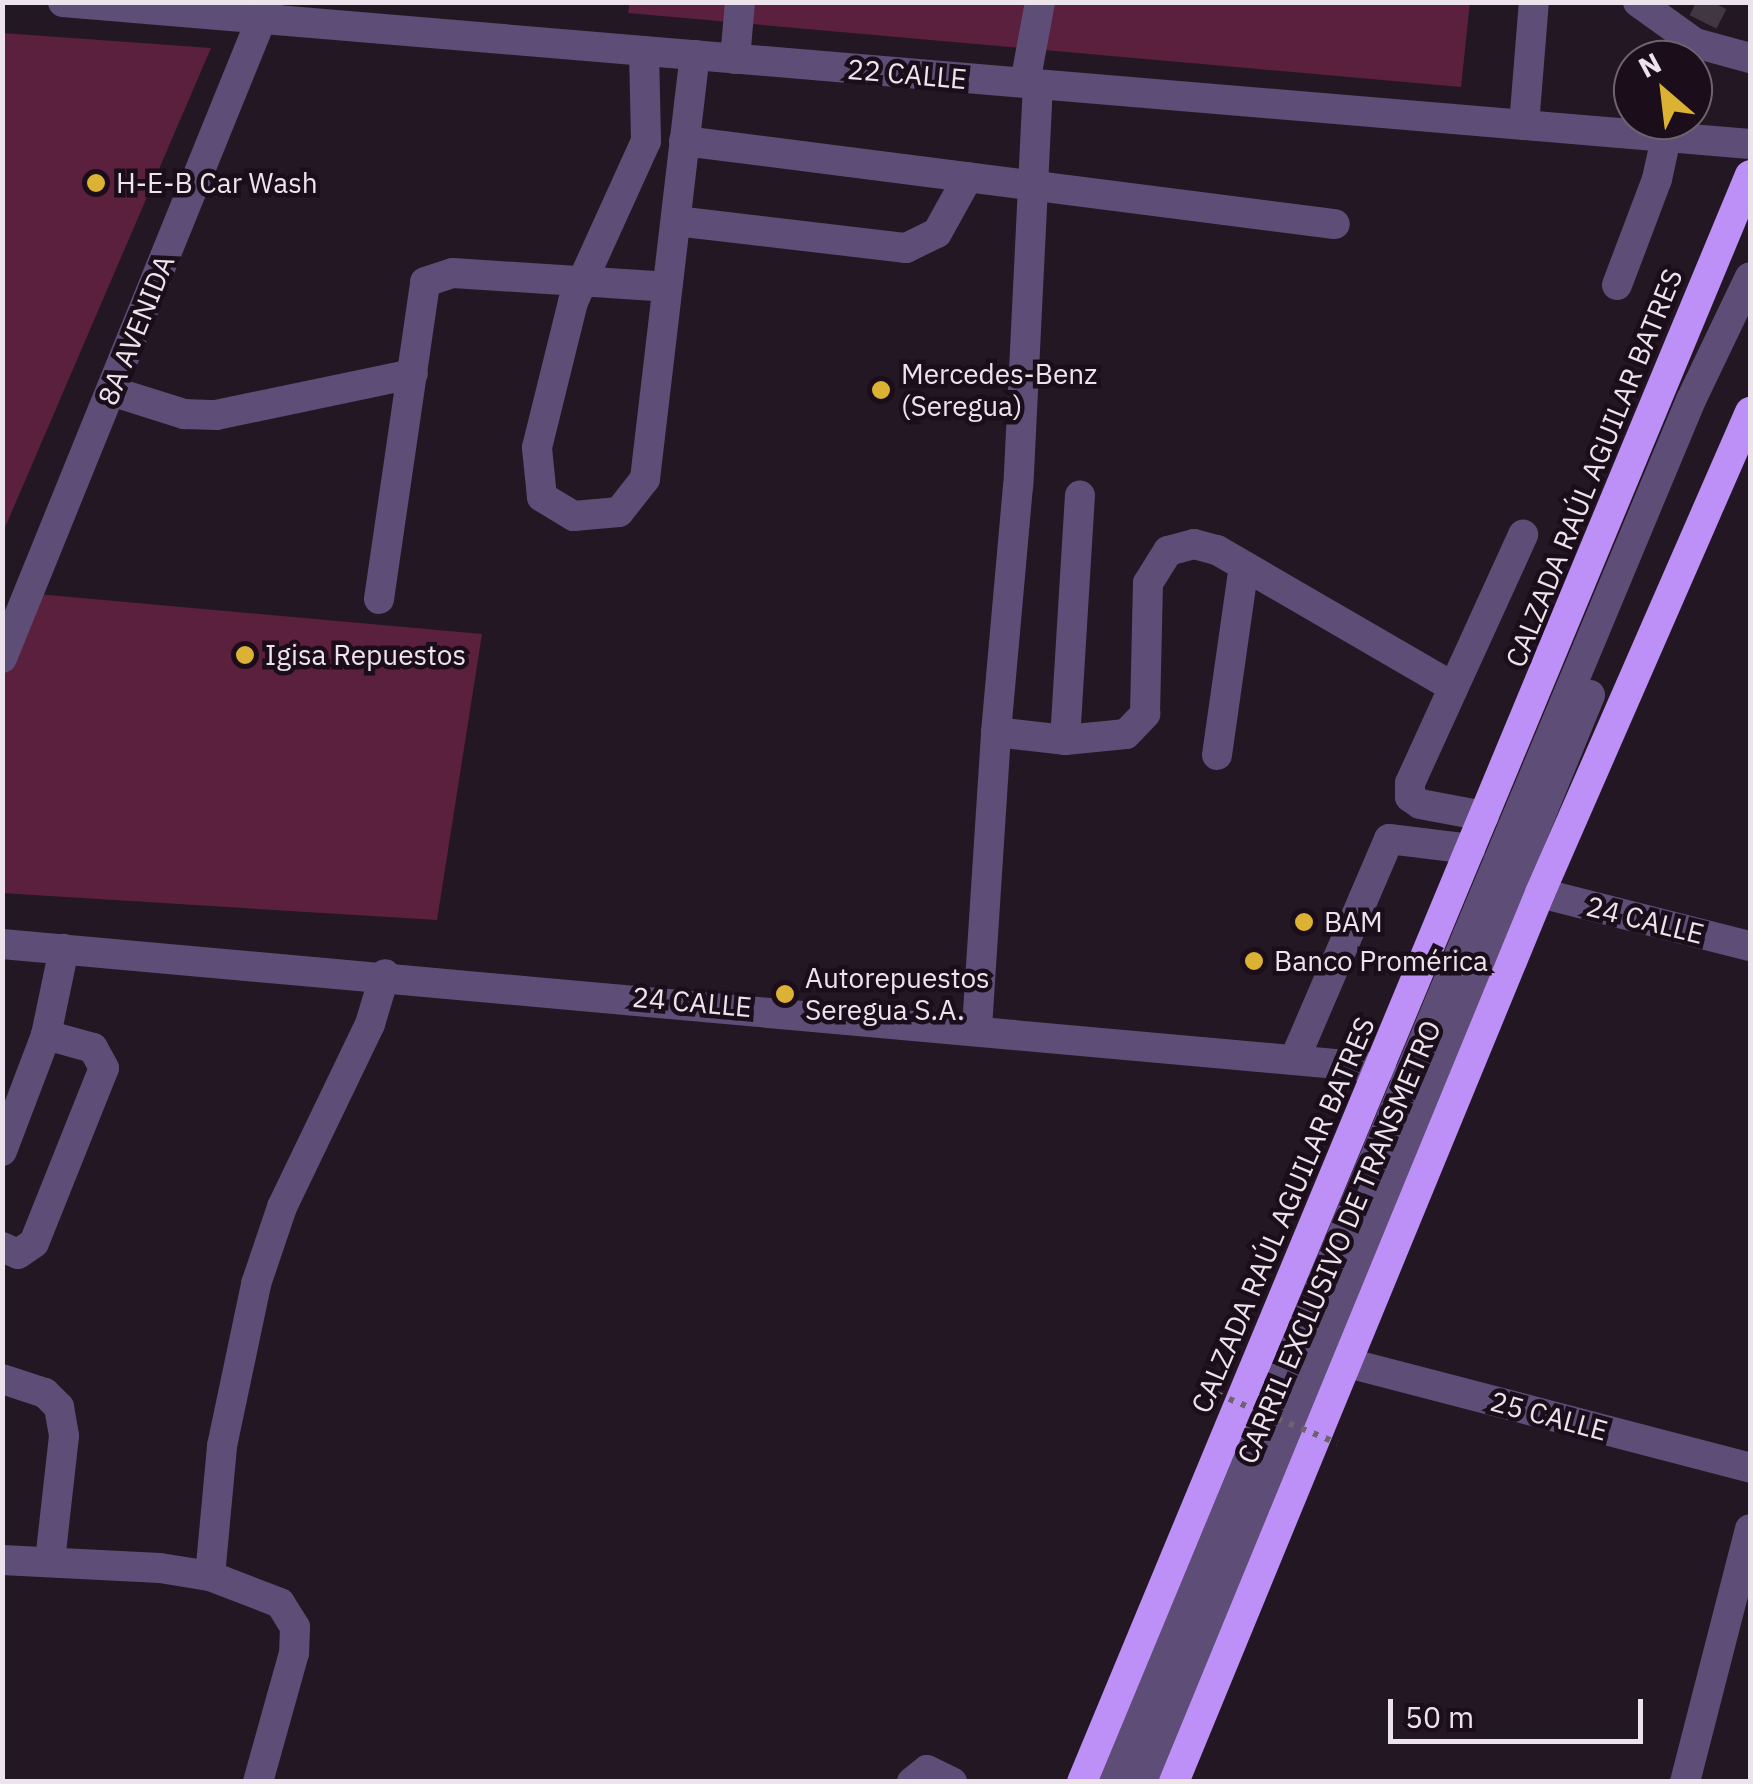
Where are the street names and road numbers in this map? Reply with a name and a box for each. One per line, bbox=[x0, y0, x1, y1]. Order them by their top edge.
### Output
street label: 22 CALLE bbox=[846, 52, 968, 96]
street label: 8A AVENIDA bbox=[91, 250, 181, 410]
street label: CALZADA RAÚL AGUILAR BATRES bbox=[1499, 264, 1689, 672]
street label: 24 CALLE bbox=[1583, 889, 1707, 951]
street label: 24 CALLE bbox=[631, 980, 753, 1024]
street label: CALZADA RAÚL AGUILAR BATRES bbox=[1184, 1012, 1382, 1418]
street label: CARRIL EXCLUSIVO DE TRANSMETRO bbox=[1230, 1015, 1448, 1469]
street label: 25 CALLE bbox=[1487, 1384, 1611, 1448]

